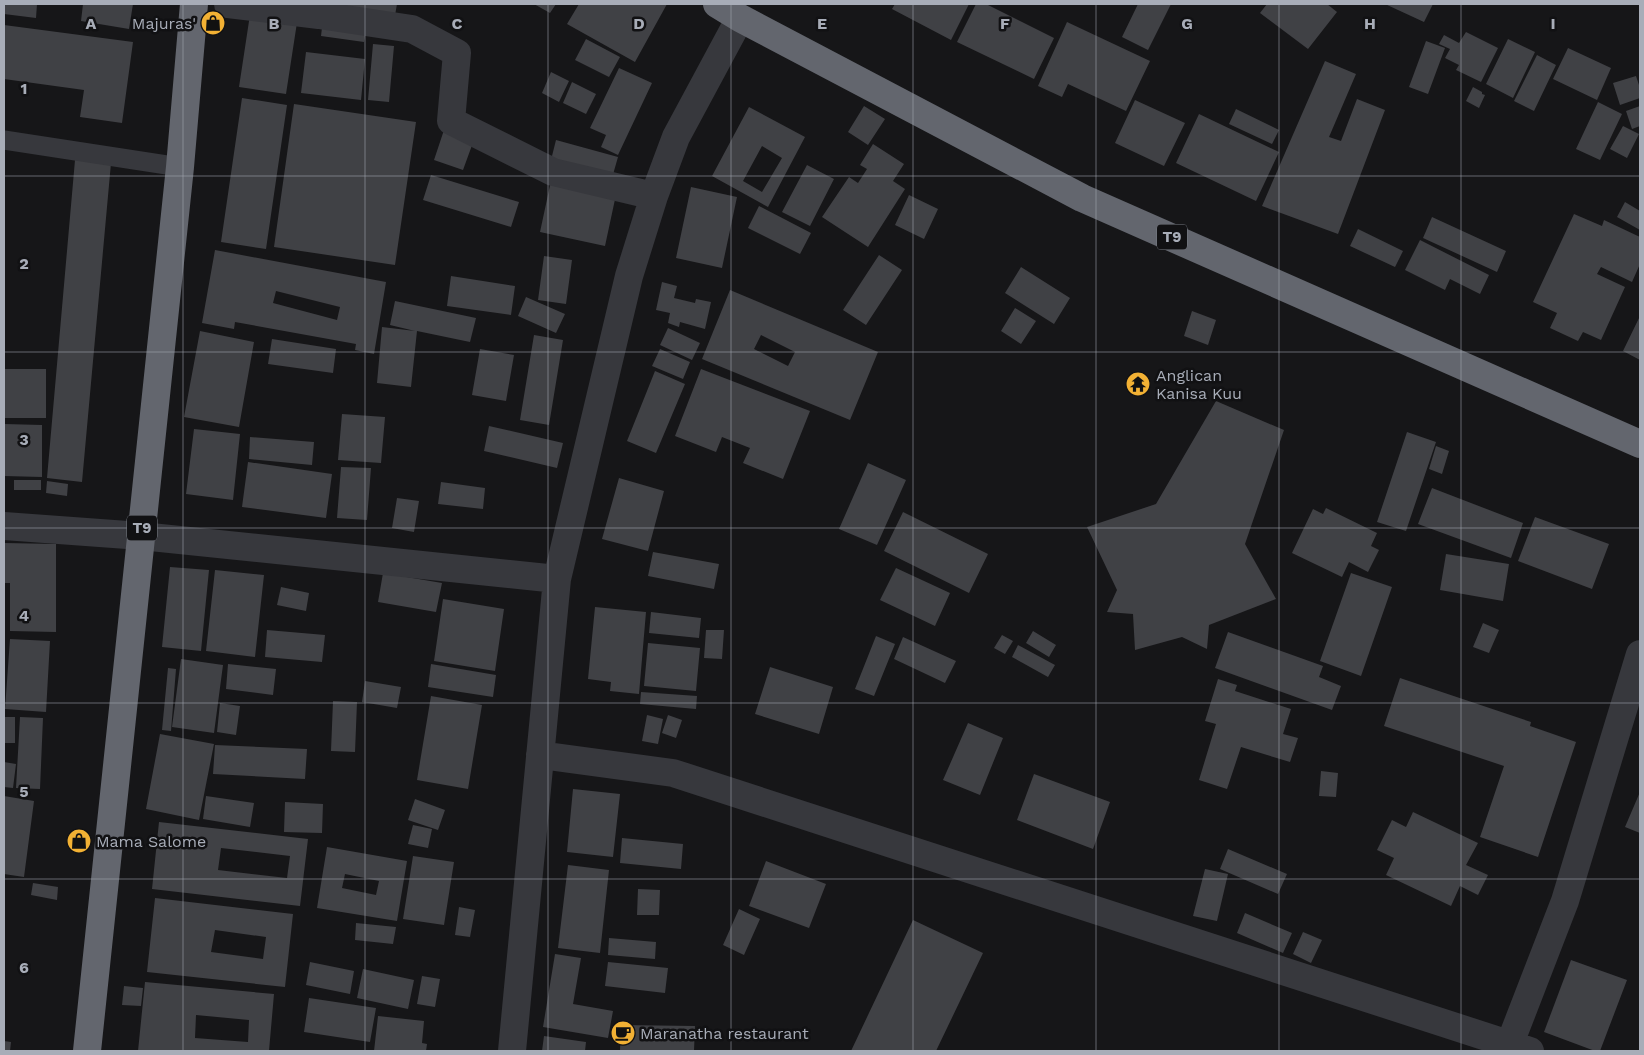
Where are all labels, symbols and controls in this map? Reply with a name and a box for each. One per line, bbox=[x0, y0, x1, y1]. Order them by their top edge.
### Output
shop icon: Majuras' bbox=[200, 10, 226, 36]
text: A bbox=[86, 14, 97, 33]
place label: Majuras' bbox=[132, 14, 196, 33]
text: B bbox=[269, 14, 280, 33]
text: C bbox=[452, 14, 463, 33]
text: D bbox=[633, 14, 645, 33]
text: E bbox=[817, 14, 827, 33]
text: F bbox=[1000, 14, 1010, 33]
text: G bbox=[1181, 14, 1193, 33]
text: H bbox=[1364, 14, 1376, 33]
text: I bbox=[1550, 14, 1556, 33]
text: 1 bbox=[21, 79, 27, 98]
road number: T9 bbox=[1157, 224, 1187, 250]
text: 2 bbox=[19, 254, 29, 273]
place label: Anglican Kanisa Kuu bbox=[1156, 366, 1242, 403]
temple icon: Anglican Kanisa Kuu bbox=[1125, 371, 1151, 397]
text: 3 bbox=[19, 430, 29, 449]
road number: T9 bbox=[127, 516, 157, 540]
text: 4 bbox=[19, 606, 29, 625]
text: 5 bbox=[19, 782, 29, 801]
shop icon: Mama Salome bbox=[66, 828, 92, 854]
place label: Mama Salome bbox=[96, 832, 206, 851]
text: 6 bbox=[19, 958, 29, 977]
cafe icon: Maranatha restaurant bbox=[610, 1020, 636, 1046]
place label: Maranatha restaurant bbox=[640, 1024, 809, 1043]

